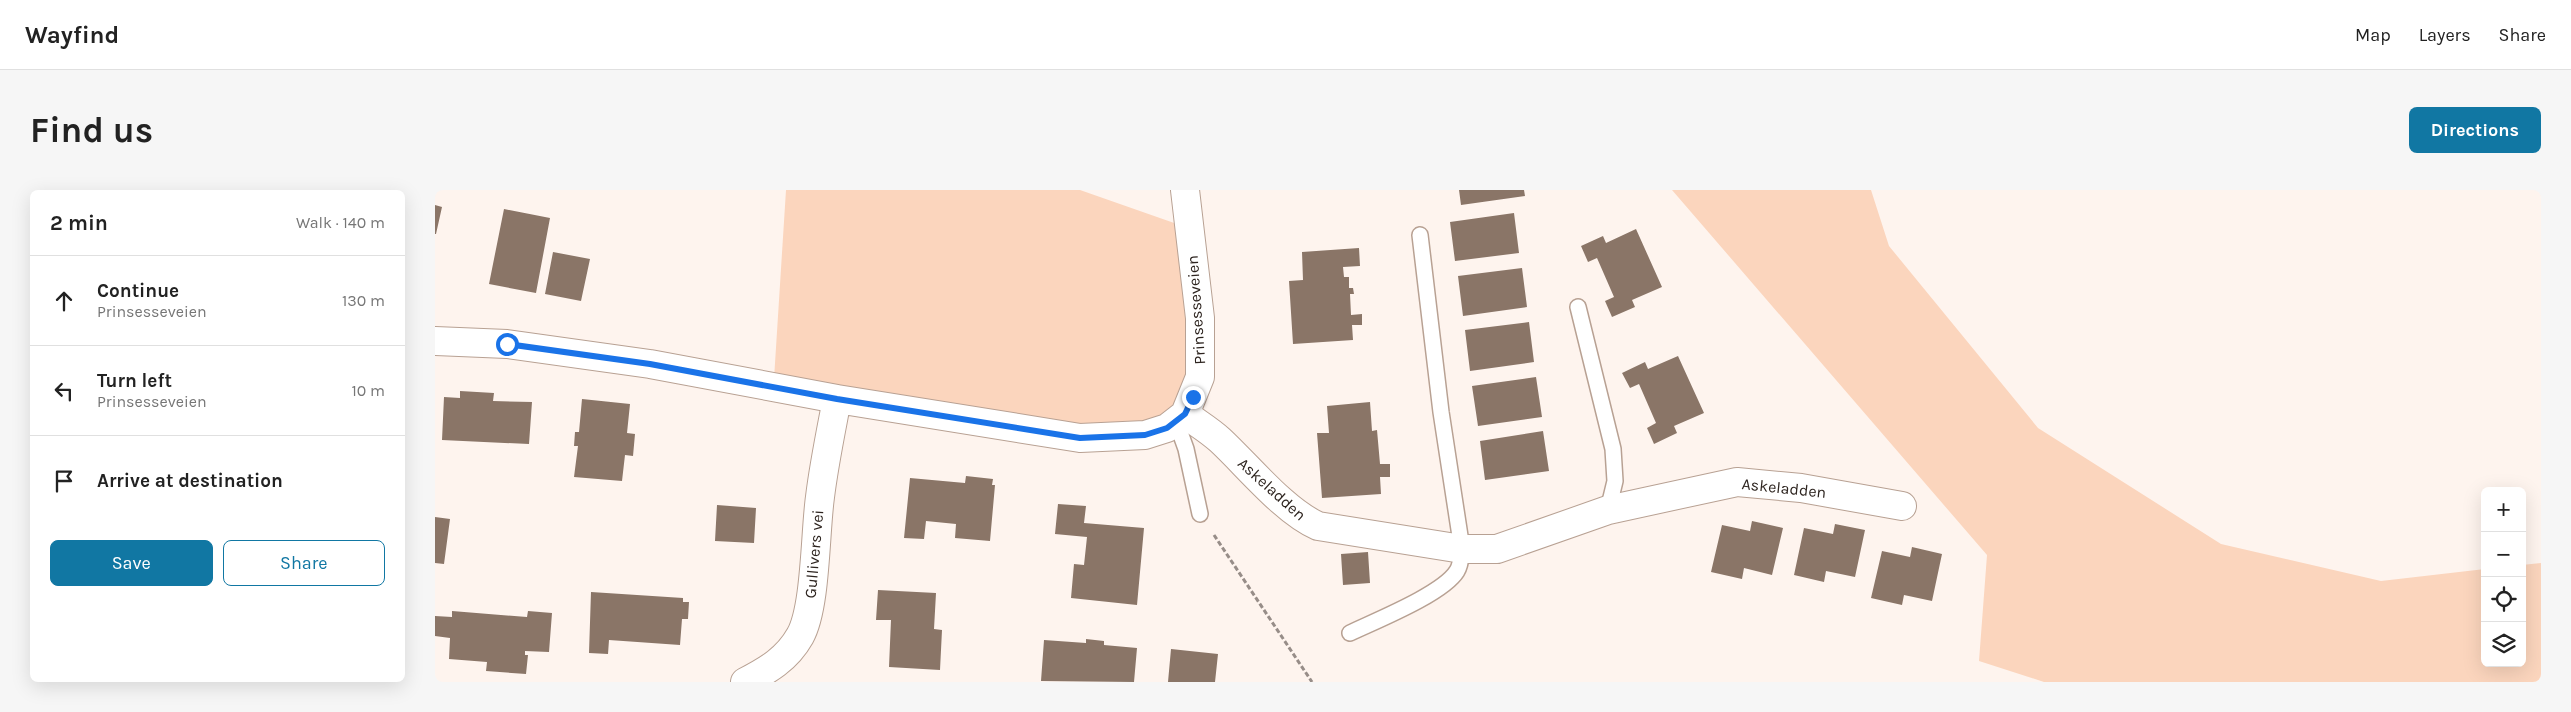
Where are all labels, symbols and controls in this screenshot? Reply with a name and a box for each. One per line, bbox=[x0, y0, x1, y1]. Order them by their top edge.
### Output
text: Wayfind bbox=[25, 21, 119, 49]
text: Map bbox=[2355, 24, 2391, 46]
text: Layers bbox=[2419, 24, 2471, 46]
text: Share bbox=[2499, 24, 2546, 46]
button: Directions bbox=[2409, 107, 2541, 153]
text: Find us bbox=[30, 110, 153, 151]
text: 2 min bbox=[50, 211, 108, 235]
text: Walk · 140 m bbox=[296, 213, 385, 232]
street label: Prinsesseveien bbox=[1183, 255, 1209, 365]
text: Continue bbox=[97, 280, 179, 302]
icon: ahead bbox=[50, 287, 78, 315]
text: 130 m bbox=[342, 291, 385, 310]
text: Prinsesseveien bbox=[97, 302, 207, 321]
route start bbox=[496, 333, 519, 356]
text: Turn left bbox=[97, 370, 172, 392]
icon: left bbox=[50, 377, 78, 405]
text: 10 m bbox=[351, 381, 385, 400]
route end bbox=[1182, 386, 1205, 409]
text: Prinsesseveien bbox=[97, 392, 207, 411]
street label: Askeladden bbox=[1234, 454, 1310, 524]
icon: arrive bbox=[50, 467, 78, 495]
text: Arrive at destination bbox=[97, 470, 283, 492]
street label: Askeladden bbox=[1741, 474, 1827, 502]
map controls bbox=[2481, 487, 2526, 667]
button: + bbox=[2481, 487, 2526, 532]
street label: Gullivers vei bbox=[801, 509, 827, 599]
button: − bbox=[2481, 532, 2526, 577]
button: Save bbox=[50, 540, 213, 586]
button: Share bbox=[223, 540, 385, 586]
button: locate bbox=[2481, 577, 2526, 622]
button: layers bbox=[2481, 622, 2526, 667]

